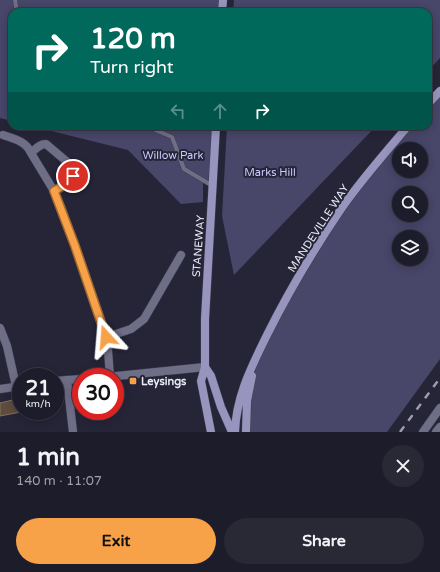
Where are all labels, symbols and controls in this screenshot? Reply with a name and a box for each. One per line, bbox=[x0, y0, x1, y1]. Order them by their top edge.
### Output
text: 120 m bbox=[90, 22, 176, 56]
icon: right bbox=[24, 24, 76, 76]
text: Turn right bbox=[90, 56, 174, 78]
icon: left bbox=[167, 100, 189, 122]
icon: ahead bbox=[209, 100, 231, 122]
icon: right bbox=[251, 100, 273, 122]
map controls bbox=[392, 142, 428, 266]
button: sound bbox=[392, 142, 428, 178]
park label: Willow Park bbox=[143, 149, 203, 162]
pin bbox=[56, 159, 90, 193]
icon: arrive bbox=[62, 165, 84, 187]
park label: Marks Hill bbox=[244, 166, 296, 179]
street label: MANDEVILLE WAY bbox=[285, 182, 352, 275]
button: search bbox=[392, 186, 428, 222]
street label: STANEWAY bbox=[190, 215, 207, 277]
button: layers bbox=[392, 230, 428, 266]
position arrow bbox=[85, 316, 127, 358]
speed limit sign: 30 bbox=[72, 368, 124, 420]
place label: Leysings bbox=[141, 375, 187, 389]
marker: Leysings bbox=[128, 376, 138, 386]
text: 21 bbox=[25, 377, 51, 401]
text: km/h bbox=[25, 398, 51, 410]
text: 1 min bbox=[16, 443, 80, 472]
button: close bbox=[382, 445, 424, 487]
text: 140 m · 11:07 bbox=[16, 473, 102, 489]
button: Exit bbox=[16, 518, 216, 564]
button: Share bbox=[224, 518, 424, 564]

